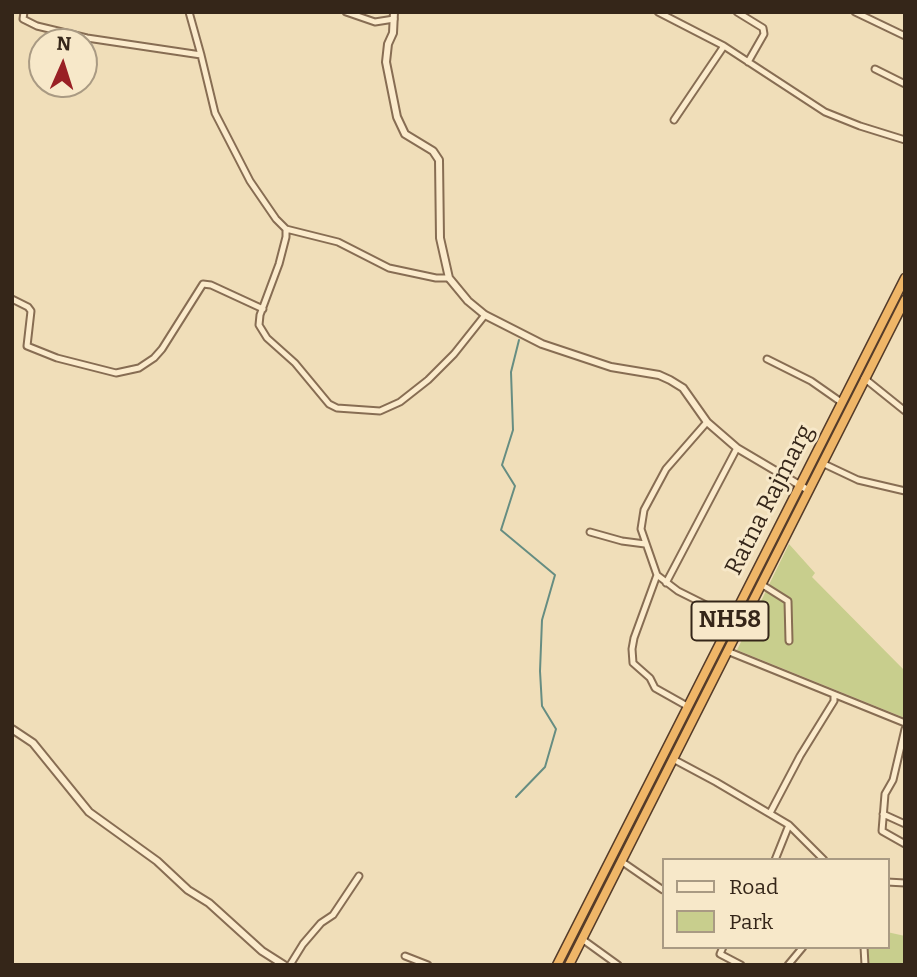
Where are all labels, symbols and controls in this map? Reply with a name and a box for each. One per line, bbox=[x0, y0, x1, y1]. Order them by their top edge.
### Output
north arrow bbox=[28, 28, 98, 98]
text: N bbox=[56, 32, 72, 55]
street label: Ratna Rajmarg bbox=[720, 420, 820, 580]
road number: NH58 bbox=[692, 601, 768, 640]
legend bbox=[662, 858, 889, 949]
text: Road bbox=[729, 874, 778, 900]
text: Park bbox=[729, 909, 773, 935]

